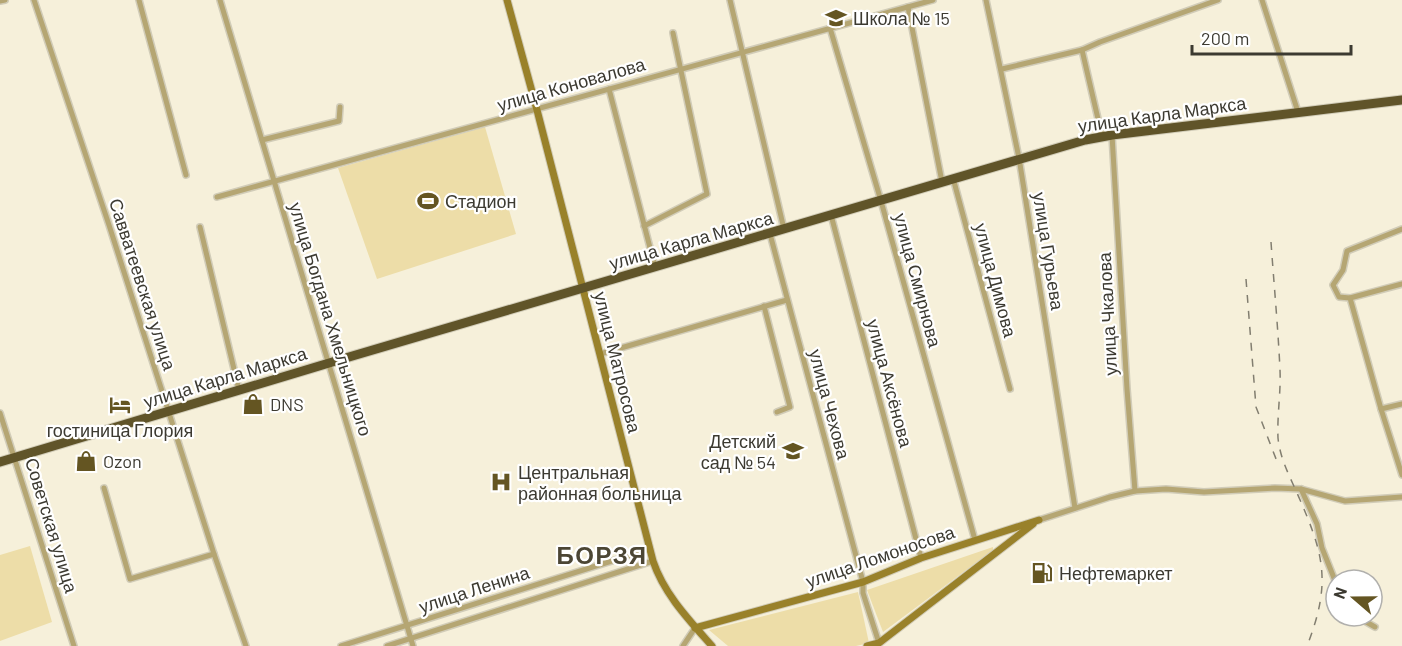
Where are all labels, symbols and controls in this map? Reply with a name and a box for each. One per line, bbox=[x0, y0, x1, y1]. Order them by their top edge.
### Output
school or university icon: Школа № 15 bbox=[824, 6, 848, 30]
place label: Школа № 15 bbox=[853, 7, 950, 29]
scale bar bbox=[1192, 18, 1351, 56]
text: 200 m bbox=[1201, 27, 1249, 49]
street label: улица Коновалова bbox=[494, 52, 649, 116]
street label: улица Карла Маркса bbox=[1077, 91, 1248, 137]
sports icon: Стадион bbox=[416, 189, 440, 213]
place label: Стадион bbox=[445, 190, 517, 212]
street label: улица Гурьева bbox=[1029, 190, 1069, 313]
street label: Савватеевская улица bbox=[105, 195, 181, 374]
street label: улица Богдана Хмельницкого bbox=[285, 200, 377, 438]
street label: улица Карла Маркса bbox=[607, 206, 776, 274]
street label: улица Смирнова bbox=[890, 211, 947, 350]
street label: улица Димова bbox=[970, 221, 1022, 340]
street label: улица Чкалова bbox=[1093, 251, 1121, 376]
street label: улица Матросова bbox=[590, 289, 646, 436]
street label: улица Аксёнова bbox=[862, 317, 918, 450]
street label: улица Карла Маркса bbox=[141, 341, 310, 412]
street label: улица Чехова bbox=[805, 347, 855, 462]
shop icon: DNS bbox=[241, 392, 265, 416]
hotel icon: гостиница Глория bbox=[108, 393, 132, 417]
place label: DNS bbox=[270, 393, 304, 415]
place label: гостиница Глория bbox=[47, 419, 193, 441]
place label: Детский сад № 54 bbox=[701, 430, 776, 473]
school or university icon: Детский сад № 54 bbox=[781, 439, 805, 463]
shop icon: Ozon bbox=[74, 449, 98, 473]
place label: Ozon bbox=[103, 450, 142, 472]
street label: Советская улица bbox=[21, 455, 83, 596]
place label: Центральная районная больница bbox=[518, 461, 682, 504]
hospital icon: Центральная районная больница bbox=[489, 470, 513, 494]
street label: улица Ломоносова bbox=[803, 520, 958, 592]
district label: БОРЗЯ bbox=[557, 540, 647, 569]
street label: улица Ленина bbox=[416, 560, 533, 617]
fuel station icon: Нефтемаркет bbox=[1030, 561, 1054, 585]
place label: Нефтемаркет bbox=[1059, 562, 1173, 584]
north arrow bbox=[1324, 568, 1384, 628]
text: N bbox=[1329, 584, 1350, 601]

